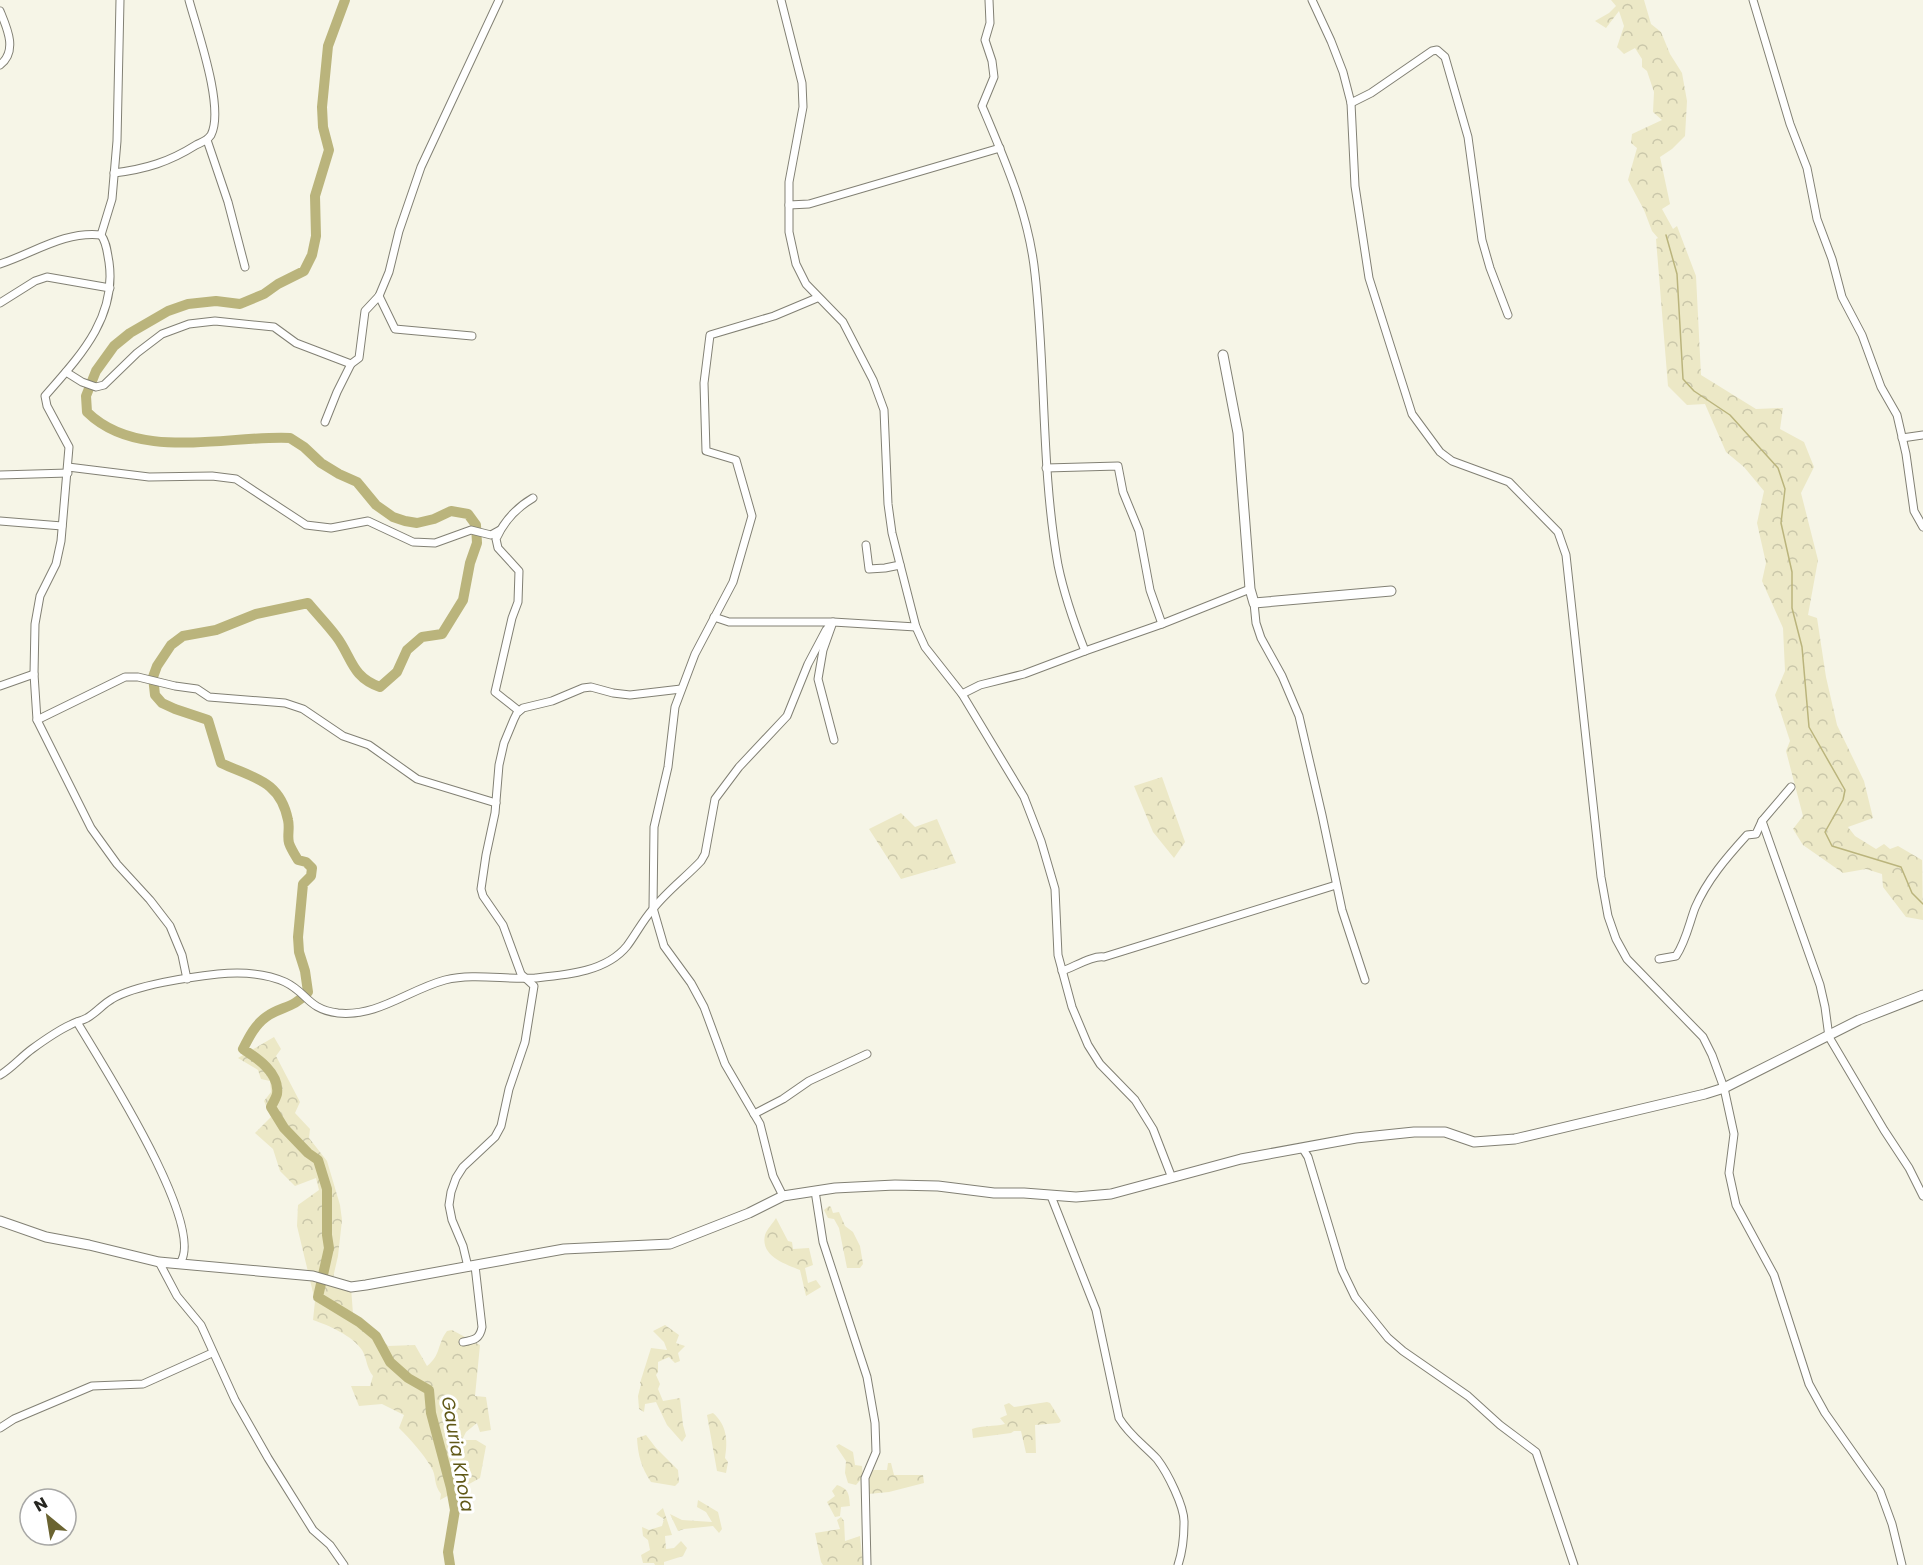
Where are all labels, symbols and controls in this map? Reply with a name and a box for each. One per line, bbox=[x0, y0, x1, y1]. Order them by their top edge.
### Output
water label: Gauria Khola bbox=[436, 1394, 480, 1514]
north arrow bbox=[18, 1487, 78, 1547]
text: N bbox=[30, 1491, 52, 1517]

